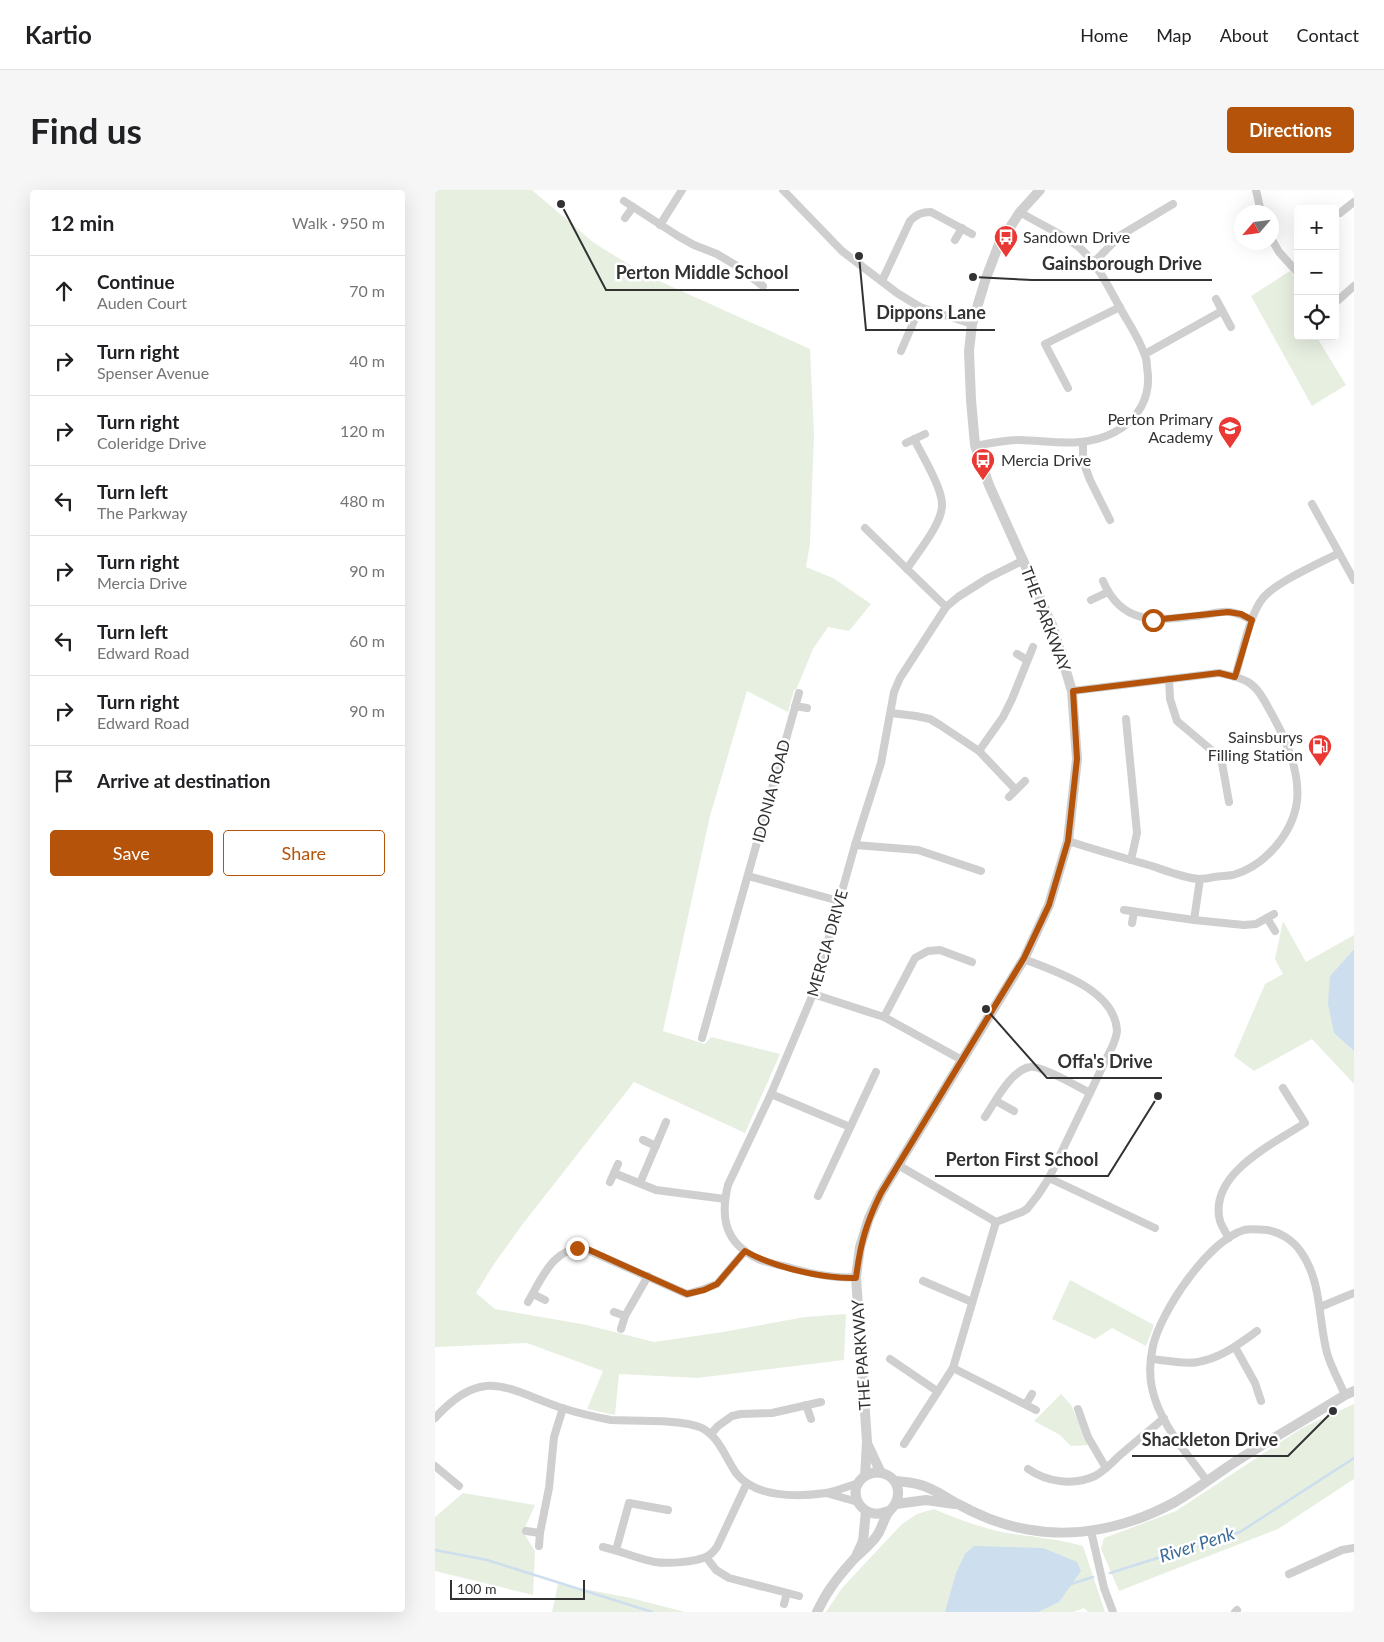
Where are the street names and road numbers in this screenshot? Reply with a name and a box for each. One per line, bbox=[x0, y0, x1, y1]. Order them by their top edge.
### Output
street label: THE PARKWAY bbox=[1018, 564, 1075, 674]
street label: IDONIA ROAD bbox=[748, 737, 793, 845]
street label: MERCIA DRIVE bbox=[802, 887, 851, 999]
street label: THE PARKWAY bbox=[847, 1299, 874, 1411]

